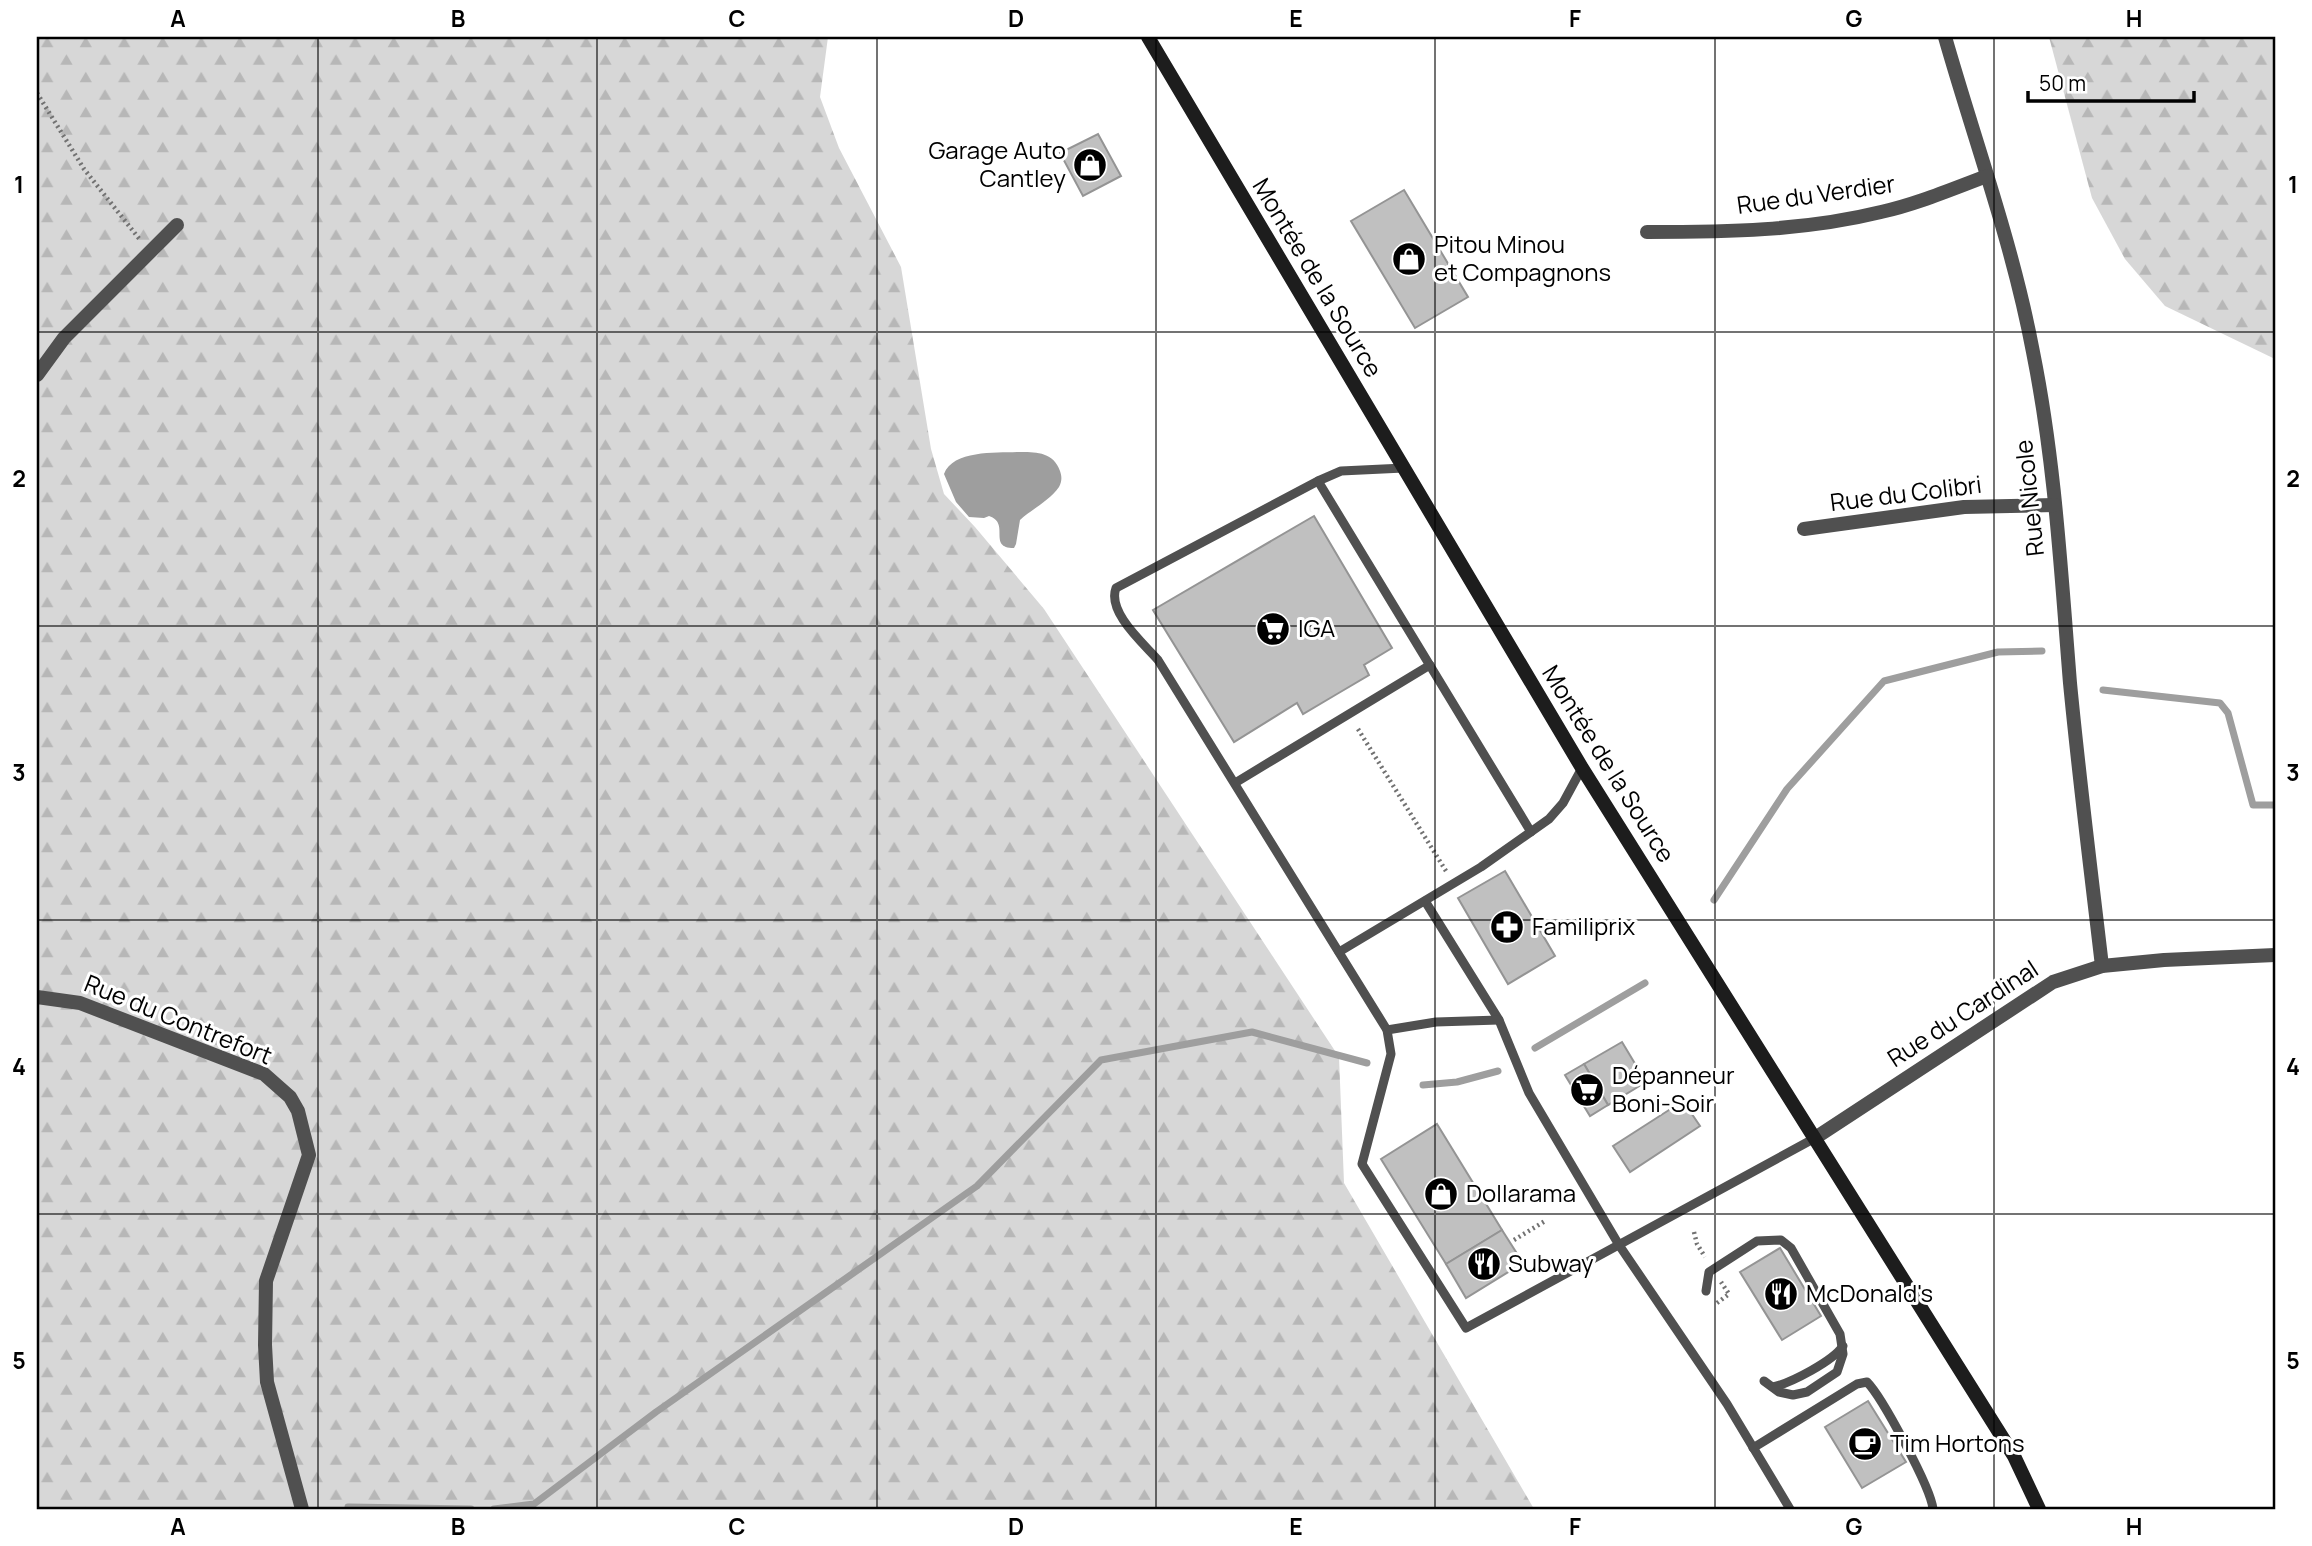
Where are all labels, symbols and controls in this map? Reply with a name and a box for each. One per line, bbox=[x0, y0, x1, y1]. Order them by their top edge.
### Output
text: A bbox=[170, 2, 186, 34]
text: B bbox=[451, 2, 465, 34]
text: C bbox=[729, 2, 746, 34]
text: D bbox=[1008, 2, 1024, 34]
text: E bbox=[1289, 2, 1303, 34]
text: F bbox=[1569, 2, 1581, 34]
text: G bbox=[1846, 2, 1863, 34]
text: H bbox=[2126, 2, 2142, 34]
scale bar bbox=[2028, 60, 2195, 104]
text: 50 m bbox=[2039, 69, 2086, 97]
place label: Garage Auto Cantley bbox=[928, 133, 1066, 194]
shop icon: Garage Auto Cantley bbox=[1071, 146, 1109, 184]
street label: Rue du Verdier bbox=[1735, 166, 1897, 221]
text: 1 bbox=[14, 168, 24, 200]
text: 1 bbox=[2288, 168, 2298, 200]
street label: Montée de la Source bbox=[1246, 172, 1391, 383]
place label: Pitou Minou et Compagnons bbox=[1434, 227, 1611, 288]
shop icon: Pitou Minou et Compagnons bbox=[1390, 240, 1428, 278]
street label: Rue Nicole bbox=[2006, 438, 2051, 558]
text: 2 bbox=[12, 462, 26, 494]
text: 2 bbox=[2286, 462, 2300, 494]
street label: Rue du Colibri bbox=[1828, 467, 1984, 518]
supermarket icon: IGA bbox=[1254, 610, 1292, 648]
place label: IGA bbox=[1298, 611, 1335, 644]
street label: Montée de la Source bbox=[1535, 658, 1683, 868]
text: 3 bbox=[12, 756, 26, 788]
text: 3 bbox=[2286, 756, 2300, 788]
pharmacy icon: Familiprix bbox=[1488, 908, 1526, 946]
place label: Familiprix bbox=[1532, 909, 1636, 942]
street label: Rue du Cardinal bbox=[1880, 952, 2044, 1074]
street label: Rue du Contrefort bbox=[80, 966, 277, 1071]
text: 4 bbox=[12, 1050, 26, 1082]
text: 4 bbox=[2286, 1050, 2300, 1082]
place label: Dépanneur Boni-Soir bbox=[1612, 1058, 1735, 1119]
supermarket icon: Dépanneur Boni-Soir bbox=[1568, 1071, 1606, 1109]
shop icon: Dollarama bbox=[1422, 1175, 1460, 1213]
place label: Dollarama bbox=[1466, 1176, 1576, 1209]
restaurant icon: Subway bbox=[1465, 1245, 1503, 1283]
place label: Subway bbox=[1508, 1246, 1594, 1279]
restaurant icon: McDonald's bbox=[1762, 1275, 1800, 1313]
place label: McDonald's bbox=[1806, 1276, 1933, 1309]
text: 5 bbox=[12, 1344, 26, 1376]
text: 5 bbox=[2286, 1344, 2300, 1376]
cafe icon: Tim Hortons bbox=[1846, 1425, 1884, 1463]
place label: Tim Hortons bbox=[1890, 1426, 2025, 1459]
text: A bbox=[170, 1510, 186, 1542]
text: B bbox=[451, 1510, 465, 1542]
text: C bbox=[729, 1510, 746, 1542]
text: D bbox=[1008, 1510, 1024, 1542]
text: E bbox=[1289, 1510, 1303, 1542]
text: F bbox=[1569, 1510, 1581, 1542]
text: G bbox=[1846, 1510, 1863, 1542]
text: H bbox=[2126, 1510, 2142, 1542]

